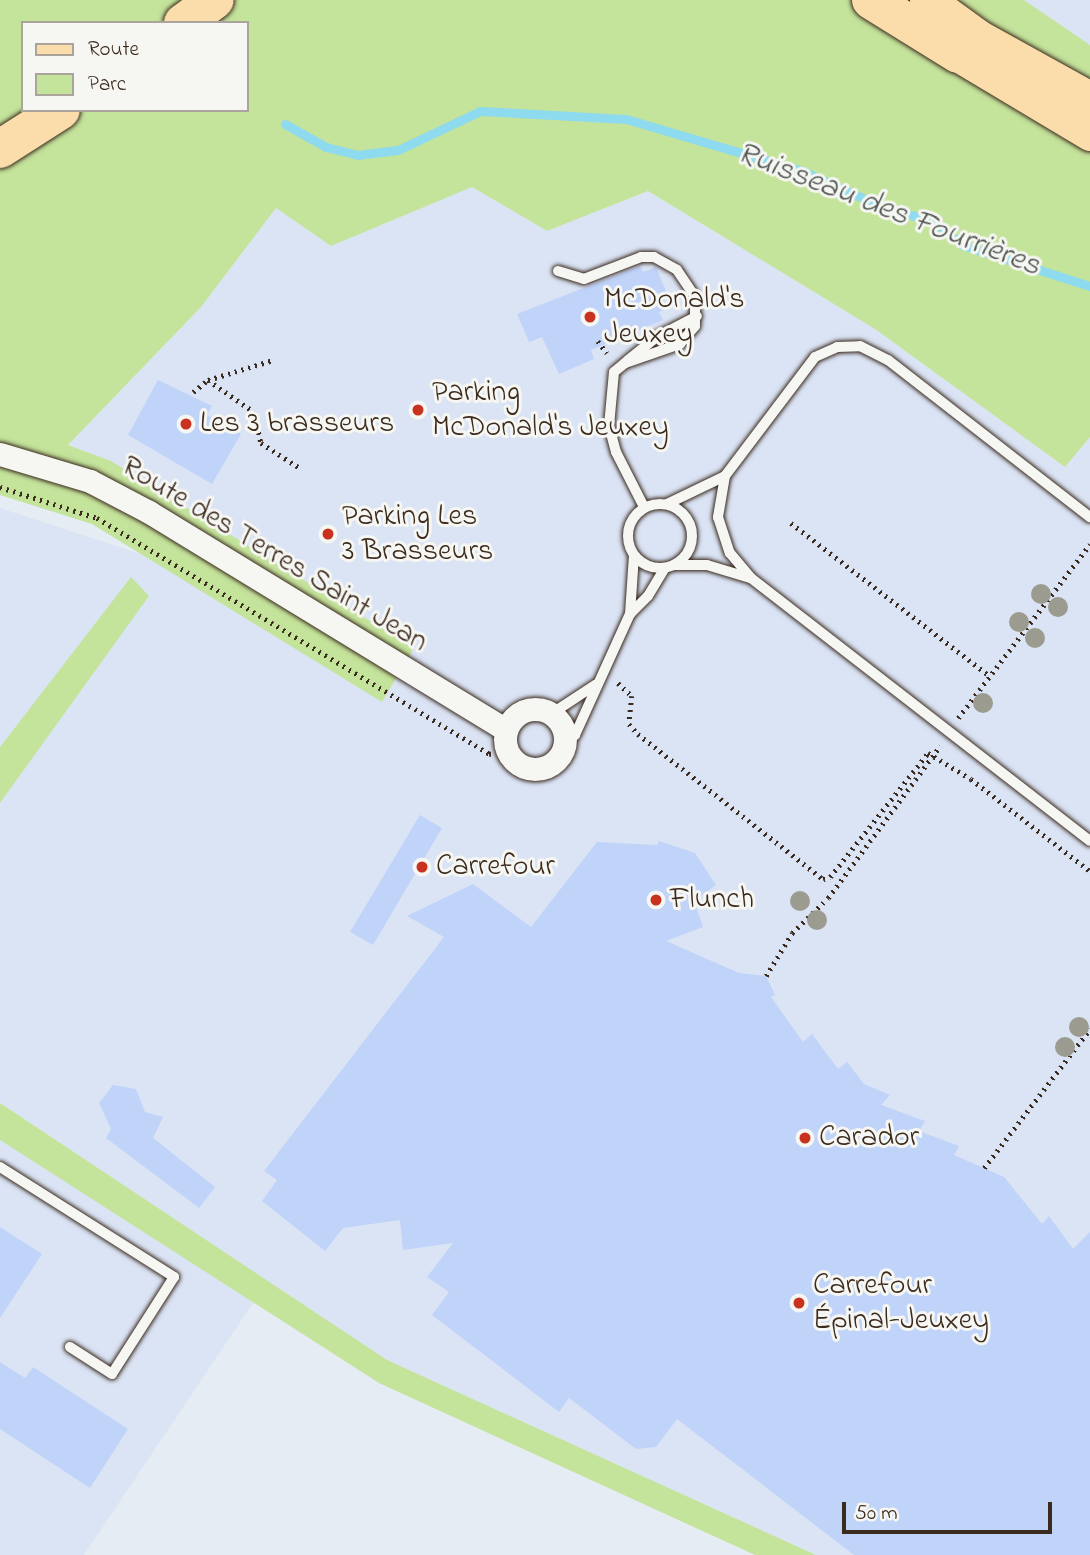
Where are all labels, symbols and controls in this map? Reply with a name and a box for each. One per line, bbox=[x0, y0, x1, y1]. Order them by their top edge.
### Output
legend bbox=[21, 21, 248, 112]
text: Route bbox=[88, 35, 139, 65]
text: Parc bbox=[88, 70, 126, 100]
water label: Ruisseau des Fourrières bbox=[731, 135, 1045, 287]
place label: McDonald's Jeuxey bbox=[604, 282, 744, 352]
marker: McDonald's Jeuxey bbox=[582, 309, 598, 325]
place label: Parking McDonald's Jeuxey bbox=[432, 375, 669, 446]
marker: Parking McDonald's Jeuxey bbox=[410, 402, 426, 418]
place label: Les 3 brasseurs bbox=[200, 406, 394, 442]
marker: Les 3 brasseurs bbox=[178, 416, 194, 432]
street label: Route des Terres Saint Jean bbox=[114, 449, 434, 661]
place label: Parking Les 3 Brasseurs bbox=[342, 499, 493, 570]
marker: Parking Les 3 Brasseurs bbox=[320, 526, 336, 542]
place label: Carrefour bbox=[436, 849, 555, 885]
marker: Carrefour bbox=[414, 859, 430, 875]
place label: Flunch bbox=[670, 882, 754, 918]
marker: Flunch bbox=[648, 892, 664, 908]
place label: Carador bbox=[819, 1120, 919, 1156]
marker: Carador bbox=[797, 1130, 813, 1146]
place label: Carrefour Épinal-Jeuxey bbox=[813, 1268, 989, 1338]
marker: Carrefour Épinal-Jeuxey bbox=[791, 1295, 807, 1311]
scale bar bbox=[845, 1488, 1055, 1532]
text: 50 m bbox=[855, 1499, 898, 1529]

